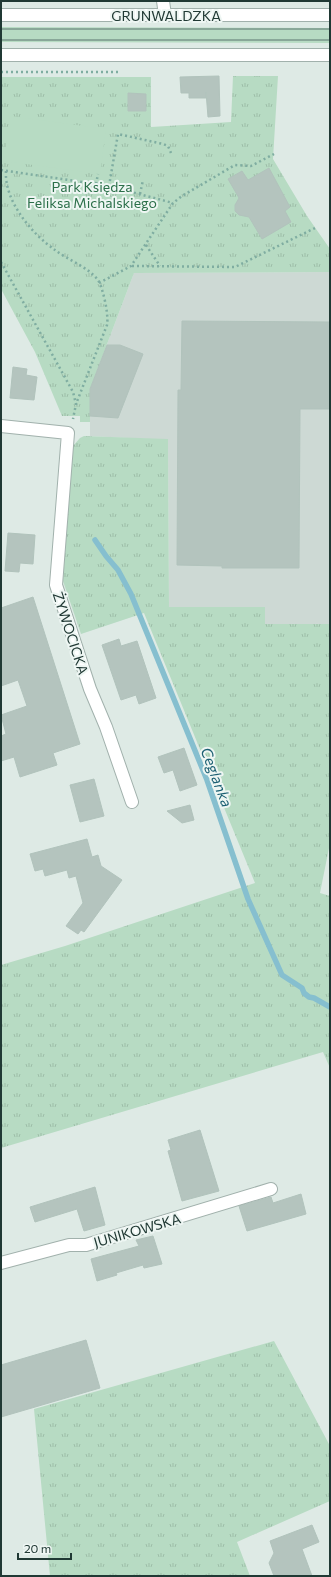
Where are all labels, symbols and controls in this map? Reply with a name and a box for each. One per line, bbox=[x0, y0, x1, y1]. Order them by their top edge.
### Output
street label: GRUNWALDZKA bbox=[111, 7, 221, 24]
park label: Park Księdza Feliksa Michalskiego bbox=[27, 178, 157, 211]
street label: ŻYWOCICKA bbox=[50, 589, 92, 677]
water label: Ceglanka bbox=[197, 745, 237, 810]
street label: JUNIKOWSKA bbox=[91, 1209, 183, 1251]
scale bar bbox=[18, 1535, 71, 1561]
text: 20 m bbox=[24, 1541, 51, 1555]

